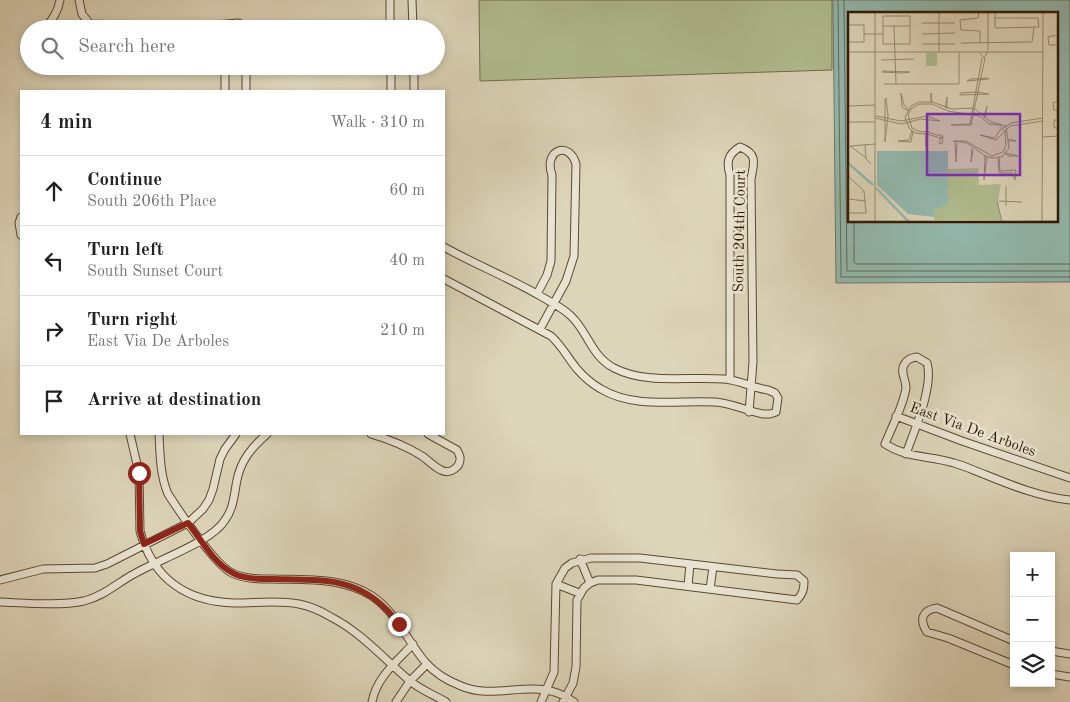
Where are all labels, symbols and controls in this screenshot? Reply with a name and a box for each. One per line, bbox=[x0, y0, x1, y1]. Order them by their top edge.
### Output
inset map bbox=[848, 12, 1058, 222]
search box bbox=[20, 20, 445, 75]
icon: search bbox=[38, 34, 66, 62]
text: Search here bbox=[78, 38, 175, 57]
text: 4 min bbox=[40, 112, 93, 133]
text: Walk · 310 m bbox=[330, 115, 425, 131]
street label: South 204th Court bbox=[732, 169, 749, 293]
text: Continue bbox=[87, 171, 162, 190]
icon: ahead bbox=[40, 177, 68, 205]
text: 60 m bbox=[389, 183, 425, 199]
text: South 206th Place bbox=[87, 194, 216, 210]
text: Turn left bbox=[87, 241, 164, 260]
icon: left bbox=[40, 247, 68, 275]
text: 40 m bbox=[389, 253, 425, 269]
text: South Sunset Court bbox=[87, 264, 223, 280]
text: Turn right bbox=[87, 311, 177, 330]
icon: right bbox=[40, 317, 68, 345]
text: 210 m bbox=[380, 323, 425, 339]
text: East Via De Arboles bbox=[87, 334, 229, 350]
icon: arrive bbox=[40, 387, 68, 415]
text: Arrive at destination bbox=[87, 391, 261, 410]
street label: East Via De Arboles bbox=[907, 401, 1038, 460]
route start bbox=[128, 462, 151, 485]
map controls bbox=[1010, 552, 1055, 687]
button: + bbox=[1010, 552, 1055, 597]
button: − bbox=[1010, 597, 1055, 642]
route end bbox=[388, 613, 411, 636]
button: layers bbox=[1010, 642, 1055, 687]

